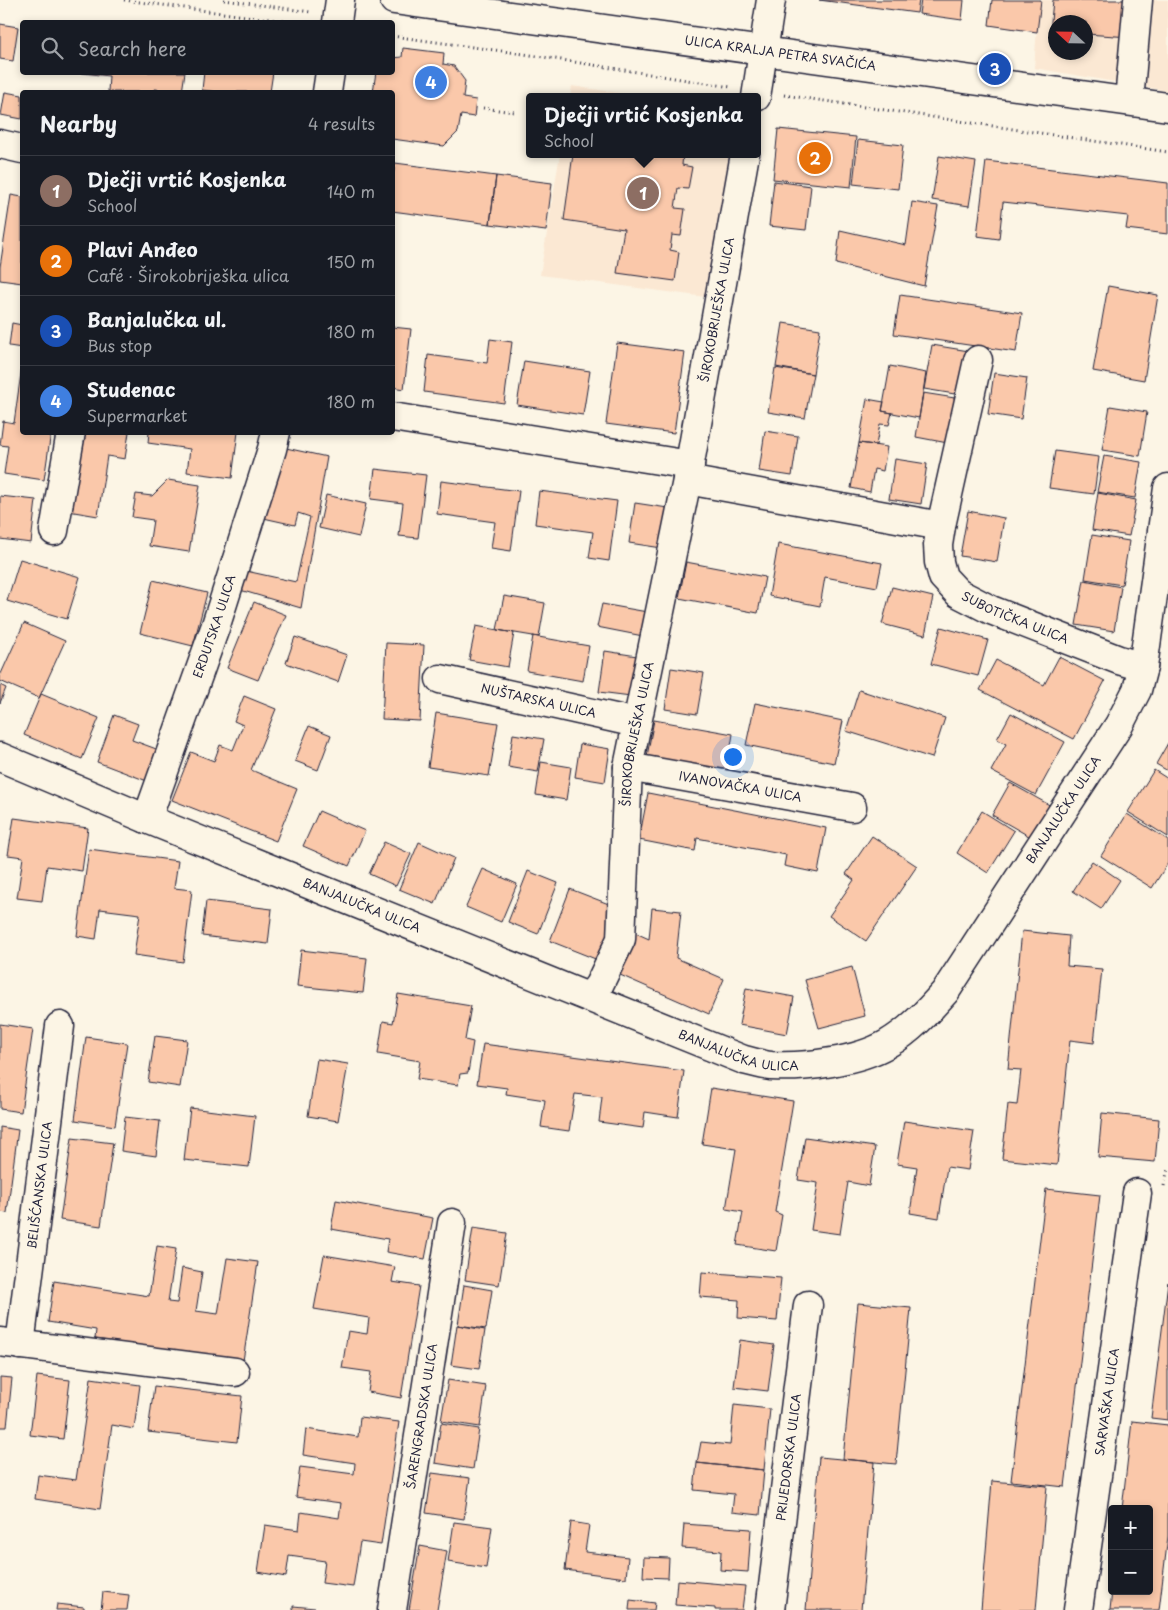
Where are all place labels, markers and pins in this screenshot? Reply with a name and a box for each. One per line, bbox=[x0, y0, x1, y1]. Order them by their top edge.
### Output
pin: 3 bbox=[979, 50, 1011, 88]
pin: 4 bbox=[415, 63, 447, 101]
pin: 2 bbox=[799, 139, 831, 177]
pin: 1 bbox=[627, 174, 659, 212]

